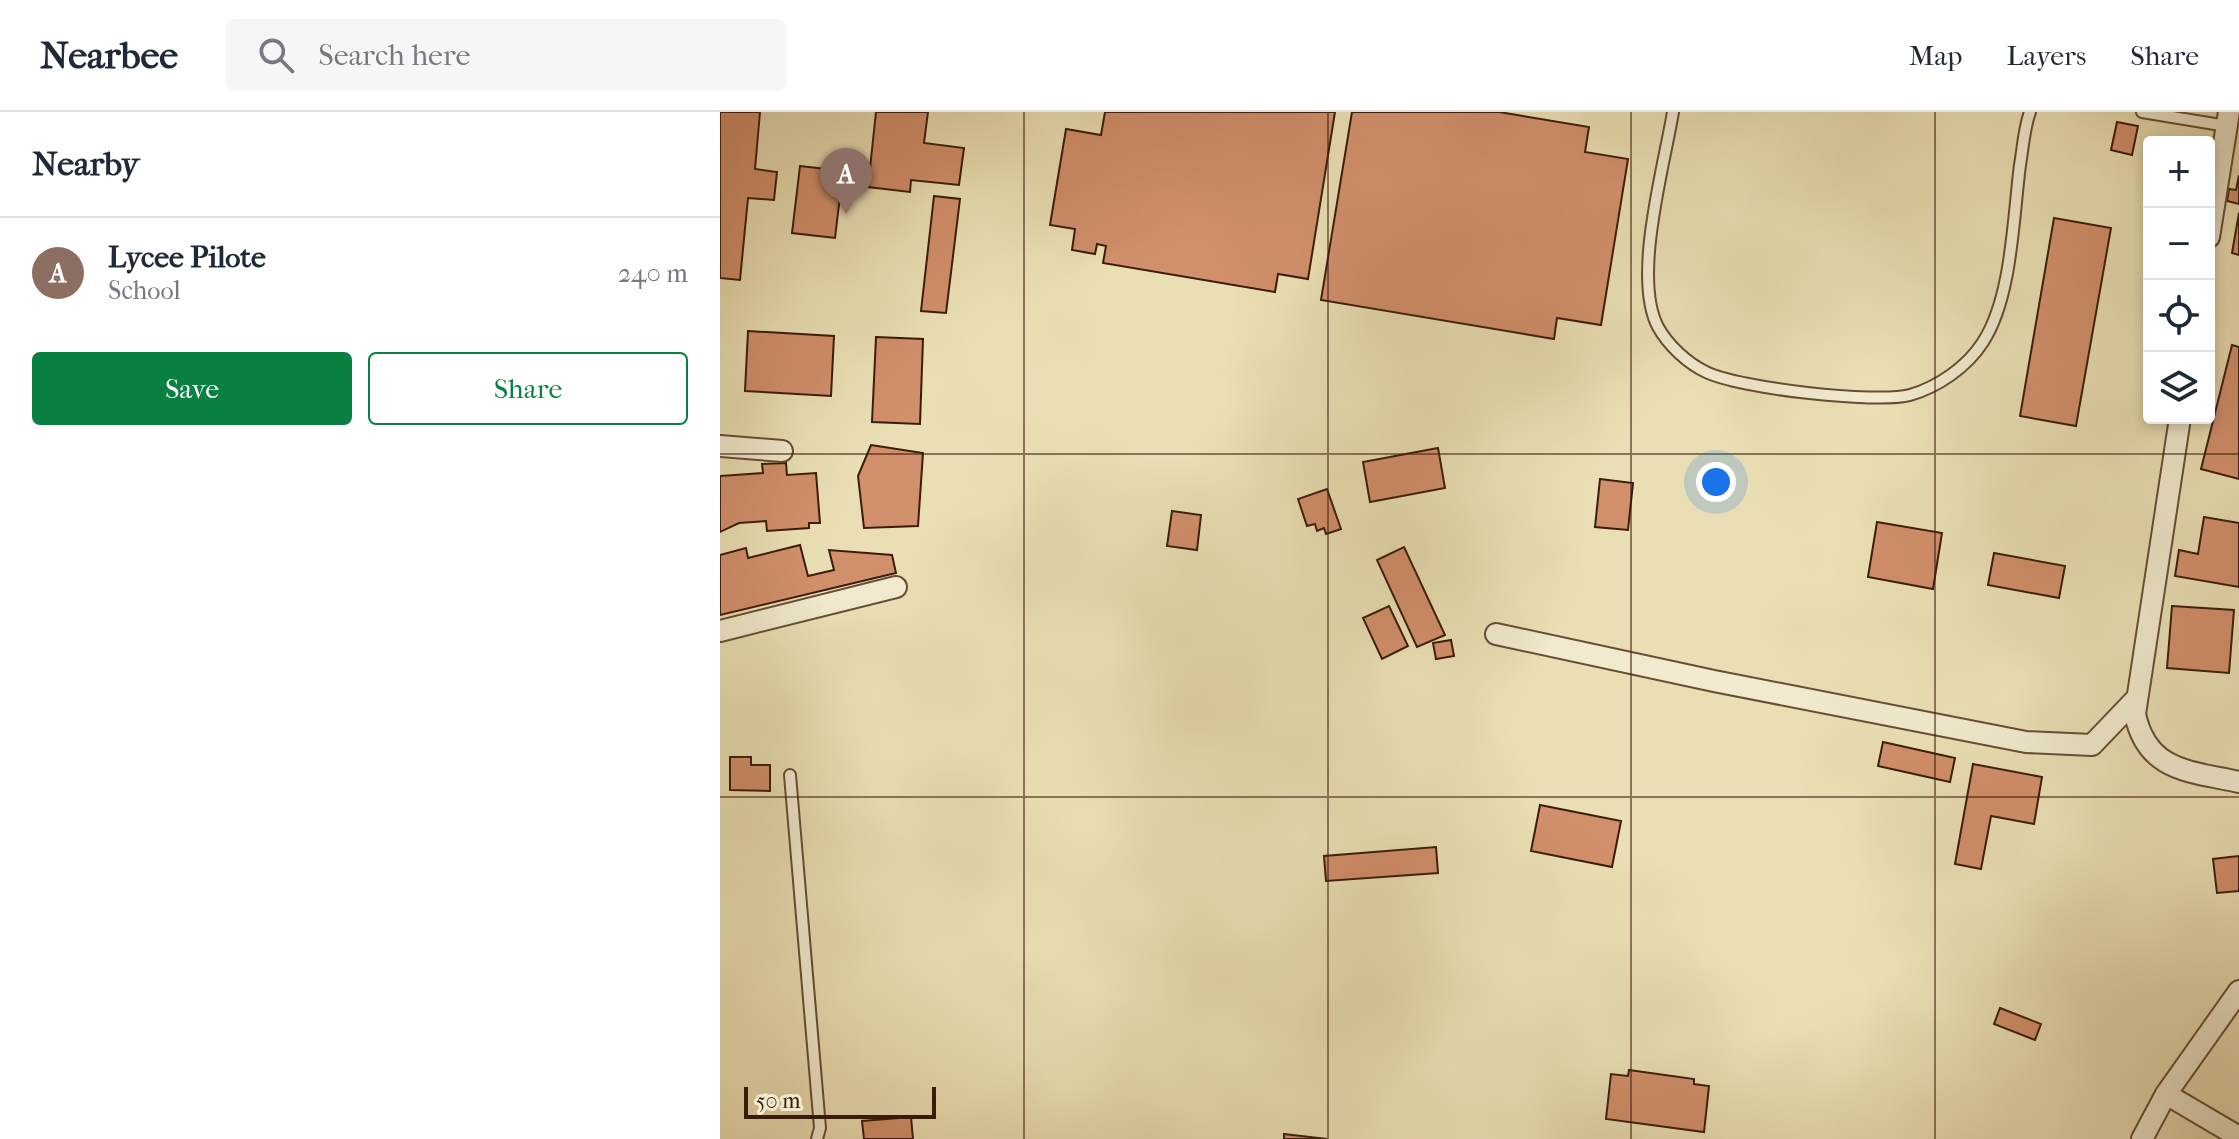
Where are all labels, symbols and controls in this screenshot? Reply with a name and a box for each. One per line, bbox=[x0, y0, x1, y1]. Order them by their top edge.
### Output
search box bbox=[226, 19, 786, 91]
text: Nearbee bbox=[40, 33, 178, 78]
icon: search bbox=[254, 33, 298, 77]
text: Search here bbox=[318, 38, 470, 73]
text: Map bbox=[1909, 39, 1962, 72]
text: Layers bbox=[2006, 39, 2086, 72]
text: Share bbox=[2130, 39, 2199, 72]
map controls bbox=[2143, 136, 2215, 424]
button: + bbox=[2143, 136, 2215, 208]
text: Nearby bbox=[32, 144, 139, 184]
pin: A bbox=[820, 148, 872, 214]
button: − bbox=[2143, 208, 2215, 280]
text: Lycee Pilote bbox=[108, 240, 266, 275]
text: A bbox=[50, 258, 66, 289]
text: 240 m bbox=[618, 258, 688, 289]
text: School bbox=[108, 275, 181, 306]
button: locate bbox=[2143, 280, 2215, 352]
button: Save bbox=[32, 352, 352, 425]
button: Share bbox=[368, 352, 688, 425]
button: layers bbox=[2143, 352, 2215, 424]
your location bbox=[1696, 462, 1736, 502]
scale bar bbox=[744, 1083, 936, 1119]
text: 50 m bbox=[756, 1088, 801, 1114]

